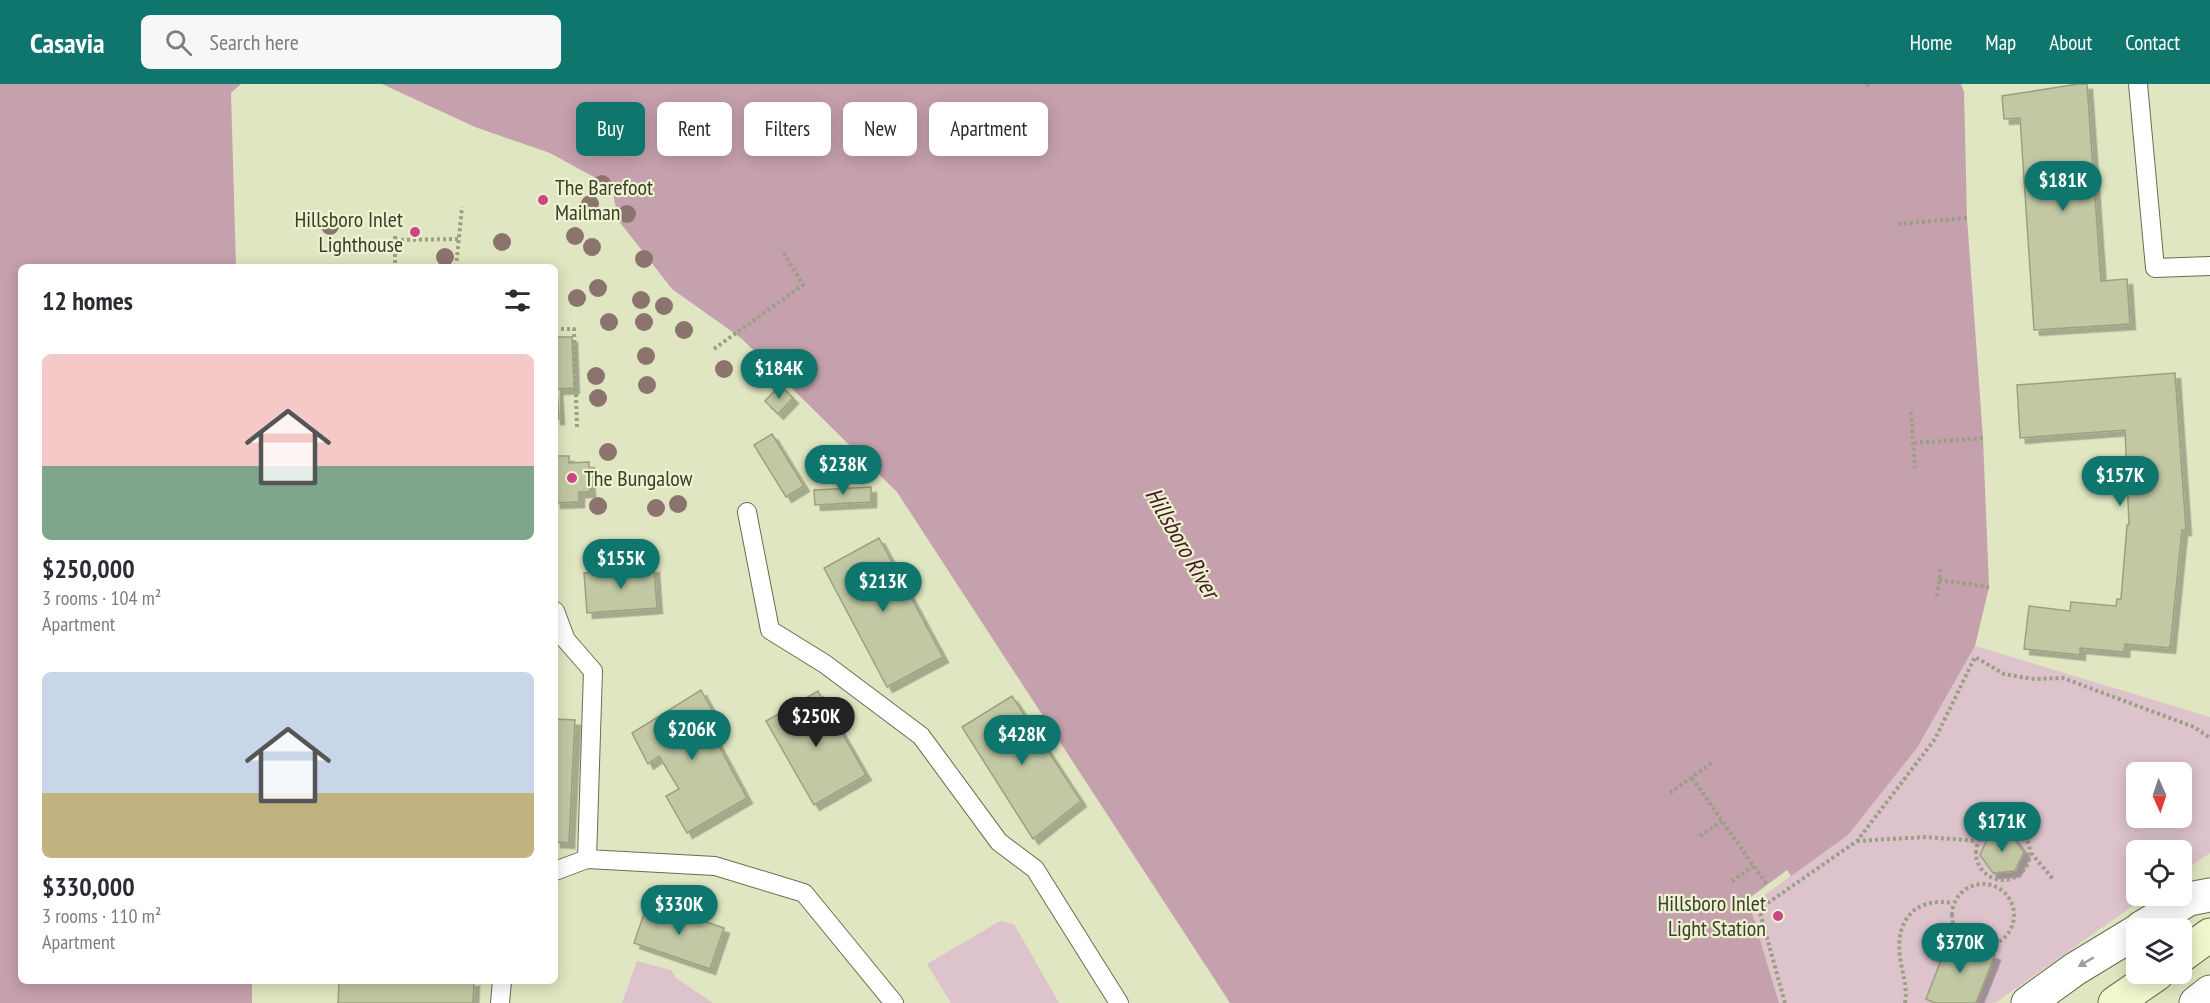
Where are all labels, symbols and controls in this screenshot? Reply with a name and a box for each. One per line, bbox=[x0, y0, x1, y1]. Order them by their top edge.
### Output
search box bbox=[141, 15, 561, 69]
text: Casavia bbox=[30, 24, 105, 61]
icon: search bbox=[162, 26, 195, 59]
text: Search here bbox=[210, 28, 299, 56]
text: Home bbox=[1910, 29, 1952, 56]
text: Map bbox=[1985, 29, 2016, 56]
text: About bbox=[2049, 29, 2092, 56]
text: Contact bbox=[2125, 29, 2180, 56]
chip: Buy bbox=[576, 102, 645, 156]
chip: Rent bbox=[657, 102, 732, 156]
chip: Filters bbox=[744, 102, 831, 156]
chip: New bbox=[843, 102, 917, 156]
chip: Apartment bbox=[929, 102, 1048, 156]
pin: $181K bbox=[2021, 161, 2105, 212]
text: $181K bbox=[2039, 167, 2087, 193]
place label: The Barefoot Mailman bbox=[555, 173, 653, 226]
marker: The Barefoot Mailman bbox=[536, 193, 550, 207]
place label: Hillsboro Inlet Lighthouse bbox=[294, 205, 403, 258]
marker: Hillsboro Inlet Lighthouse bbox=[408, 225, 422, 239]
text: 12 homes bbox=[42, 284, 133, 317]
icon: filters bbox=[501, 284, 534, 317]
pin: $184K bbox=[737, 349, 821, 400]
text: $184K bbox=[755, 355, 803, 381]
icon: home bbox=[234, 393, 342, 501]
pin: $238K bbox=[801, 445, 885, 496]
text: $238K bbox=[819, 451, 867, 477]
pin: $157K bbox=[2078, 456, 2162, 507]
text: $157K bbox=[2096, 462, 2144, 488]
place label: The Bungalow bbox=[584, 464, 693, 492]
marker: The Bungalow bbox=[565, 471, 579, 485]
water label: Hillsboro River bbox=[1138, 482, 1228, 607]
pin: $155K bbox=[579, 539, 663, 590]
text: $155K bbox=[597, 545, 645, 571]
text: $250,000 bbox=[42, 552, 135, 585]
pin: $213K bbox=[841, 562, 925, 613]
text: $213K bbox=[859, 568, 907, 594]
text: 3 rooms · 104 m² bbox=[42, 585, 161, 611]
text: Apartment bbox=[42, 611, 115, 637]
pin: $250K bbox=[774, 697, 858, 748]
text: $250K bbox=[792, 703, 840, 729]
pin: $206K bbox=[650, 710, 734, 761]
icon: home bbox=[234, 711, 342, 819]
pin: $428K bbox=[980, 715, 1064, 766]
text: $206K bbox=[668, 716, 716, 742]
text: $428K bbox=[998, 721, 1046, 747]
north arrow bbox=[2126, 762, 2192, 828]
map controls bbox=[2126, 762, 2192, 984]
pin: $171K bbox=[1960, 802, 2044, 853]
text: $171K bbox=[1978, 808, 2026, 834]
button: locate bbox=[2126, 840, 2192, 906]
text: $330,000 bbox=[42, 870, 135, 903]
pin: $330K bbox=[637, 885, 721, 936]
place label: Hillsboro Inlet Light Station bbox=[1657, 889, 1766, 942]
text: $330K bbox=[655, 891, 703, 917]
text: 3 rooms · 110 m² bbox=[42, 903, 161, 929]
marker: Hillsboro Inlet Light Station bbox=[1771, 909, 1785, 923]
button: layers bbox=[2126, 918, 2192, 984]
pin: $370K bbox=[1918, 923, 2002, 974]
text: Apartment bbox=[42, 929, 115, 955]
text: $370K bbox=[1936, 929, 1984, 955]
one-way arrow bbox=[2078, 957, 2094, 968]

